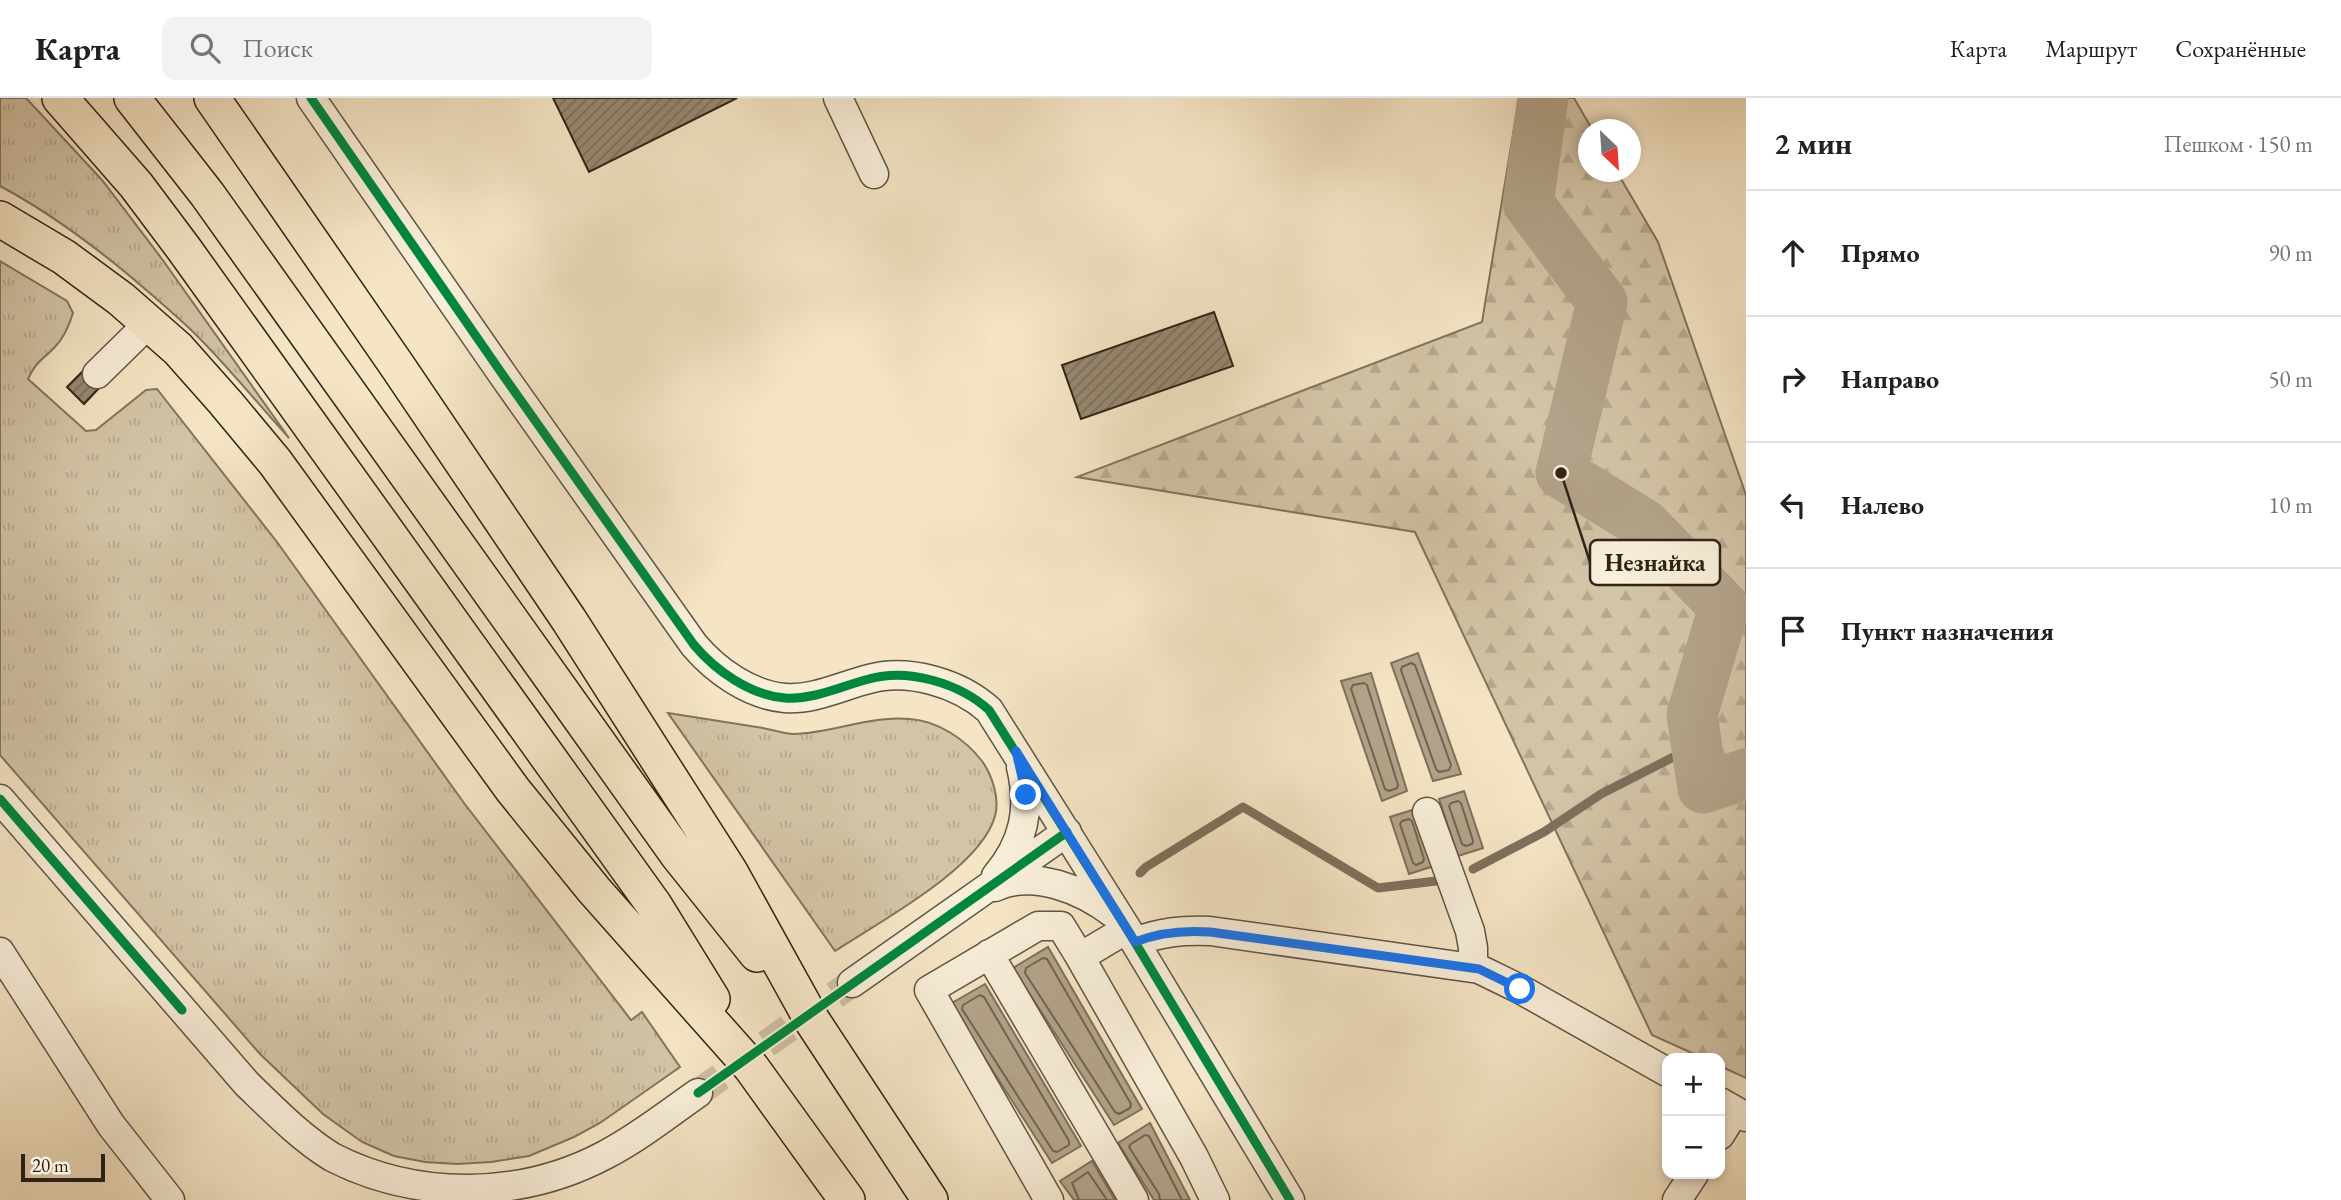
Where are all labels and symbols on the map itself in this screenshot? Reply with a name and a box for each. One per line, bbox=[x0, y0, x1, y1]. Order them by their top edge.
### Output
north arrow bbox=[1578, 119, 1641, 182]
callout: Незнайка bbox=[1590, 540, 1720, 585]
text: Незнайка bbox=[1604, 547, 1706, 578]
route end bbox=[1010, 779, 1041, 810]
route start bbox=[1504, 973, 1535, 1004]
scale bar bbox=[21, 1151, 105, 1183]

